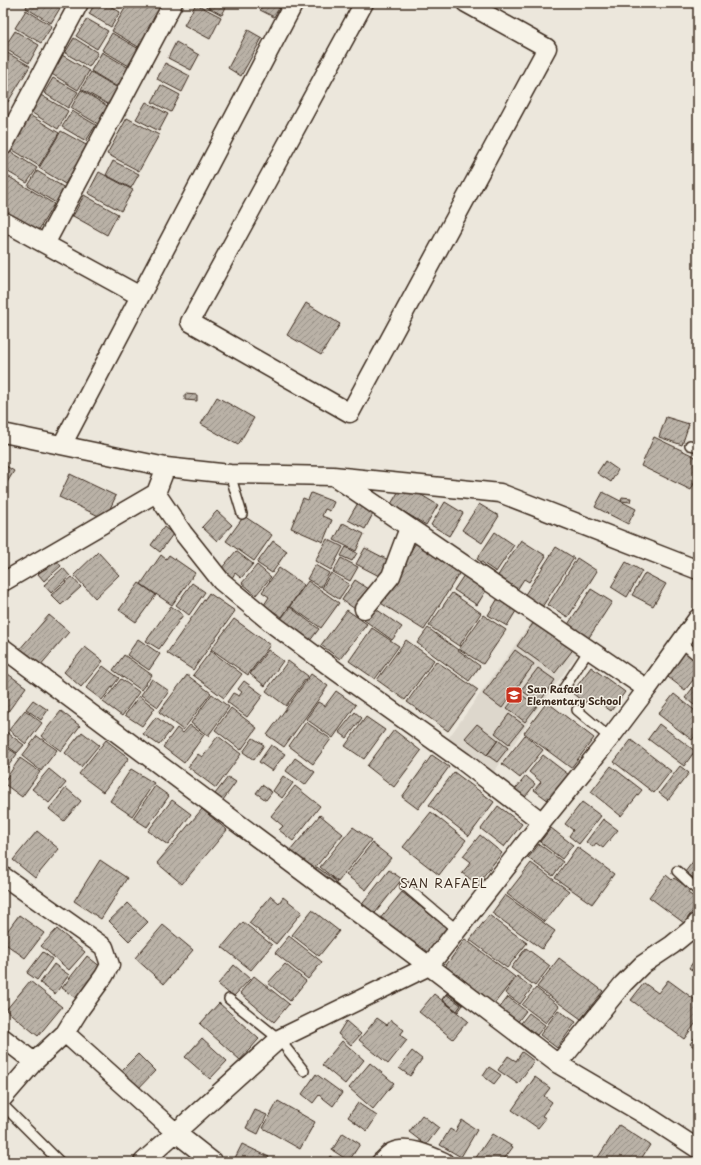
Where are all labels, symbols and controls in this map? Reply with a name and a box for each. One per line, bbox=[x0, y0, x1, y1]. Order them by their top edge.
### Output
place label: San Rafael Elementary School bbox=[527, 681, 621, 708]
school or university icon: San Rafael Elementary School bbox=[504, 685, 524, 705]
district label: SAN RAFAEL bbox=[400, 874, 488, 892]

